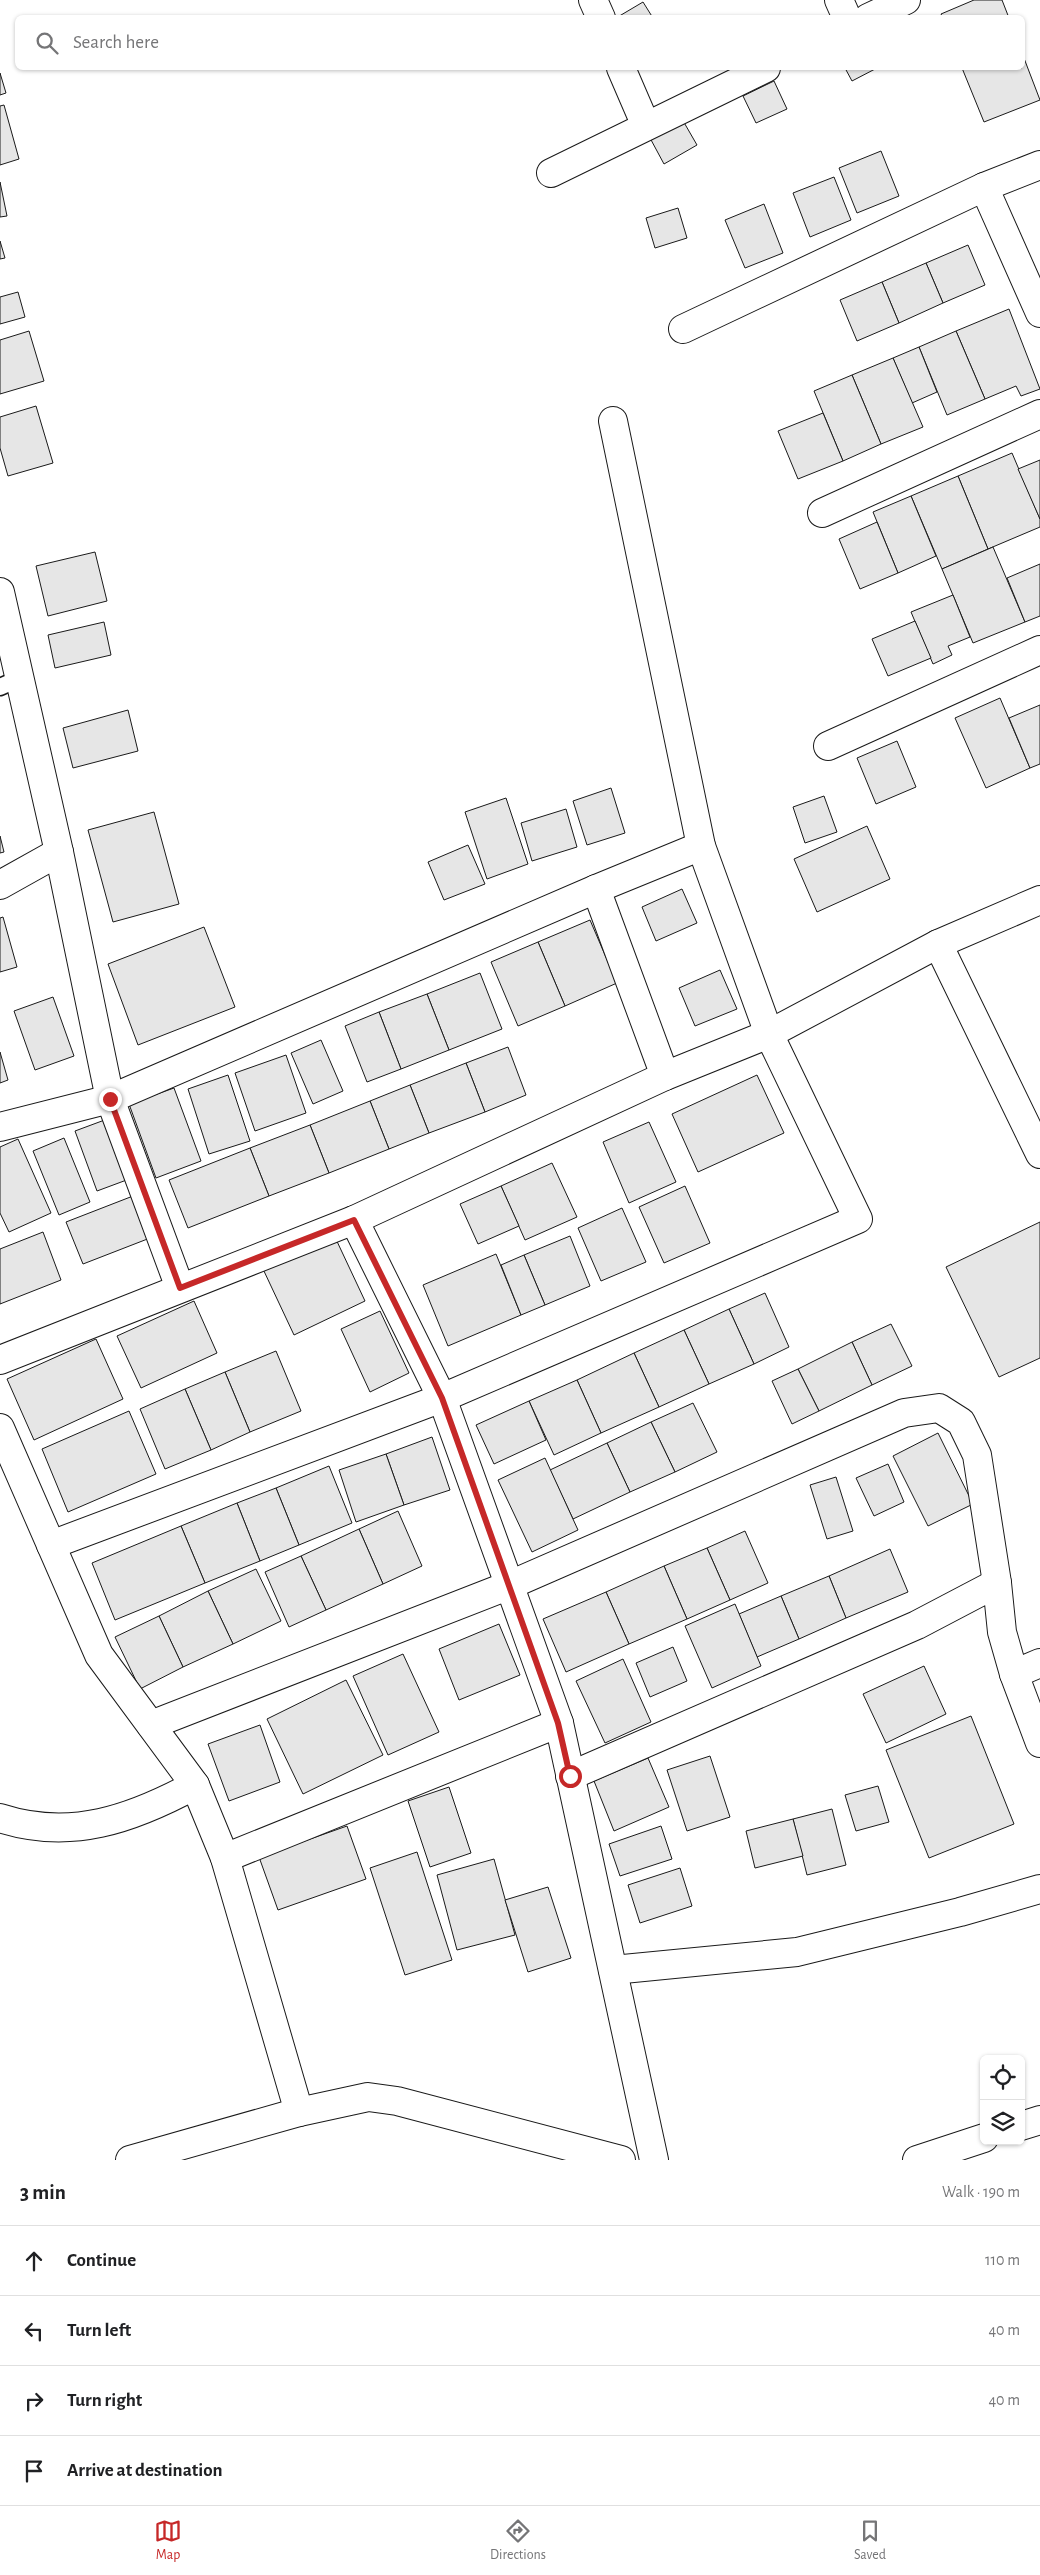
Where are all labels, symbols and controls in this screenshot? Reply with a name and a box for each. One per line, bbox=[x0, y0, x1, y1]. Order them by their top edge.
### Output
search box bbox=[15, 15, 1025, 70]
icon: search bbox=[33, 29, 61, 57]
text: Search here bbox=[73, 33, 159, 52]
route end bbox=[99, 1088, 122, 1111]
route start bbox=[559, 1765, 582, 1788]
map controls bbox=[980, 2055, 1025, 2145]
button: locate bbox=[980, 2055, 1025, 2100]
button: layers bbox=[980, 2100, 1025, 2145]
text: 3 min bbox=[20, 2182, 66, 2203]
text: Walk · 190 m bbox=[942, 2184, 1020, 2200]
icon: ahead bbox=[20, 2247, 48, 2275]
text: Continue bbox=[67, 2251, 136, 2270]
text: 110 m bbox=[985, 2252, 1020, 2268]
icon: left bbox=[20, 2317, 48, 2345]
text: Turn left bbox=[67, 2321, 131, 2340]
text: 40 m bbox=[988, 2322, 1020, 2338]
icon: right bbox=[20, 2387, 48, 2415]
text: Turn right bbox=[67, 2391, 142, 2410]
text: 40 m bbox=[988, 2392, 1020, 2408]
icon: arrive bbox=[20, 2457, 48, 2485]
text: Arrive at destination bbox=[67, 2461, 223, 2480]
tab: Map bbox=[154, 2517, 182, 2564]
tab: Directions bbox=[490, 2517, 546, 2564]
tab: Saved bbox=[854, 2517, 886, 2564]

